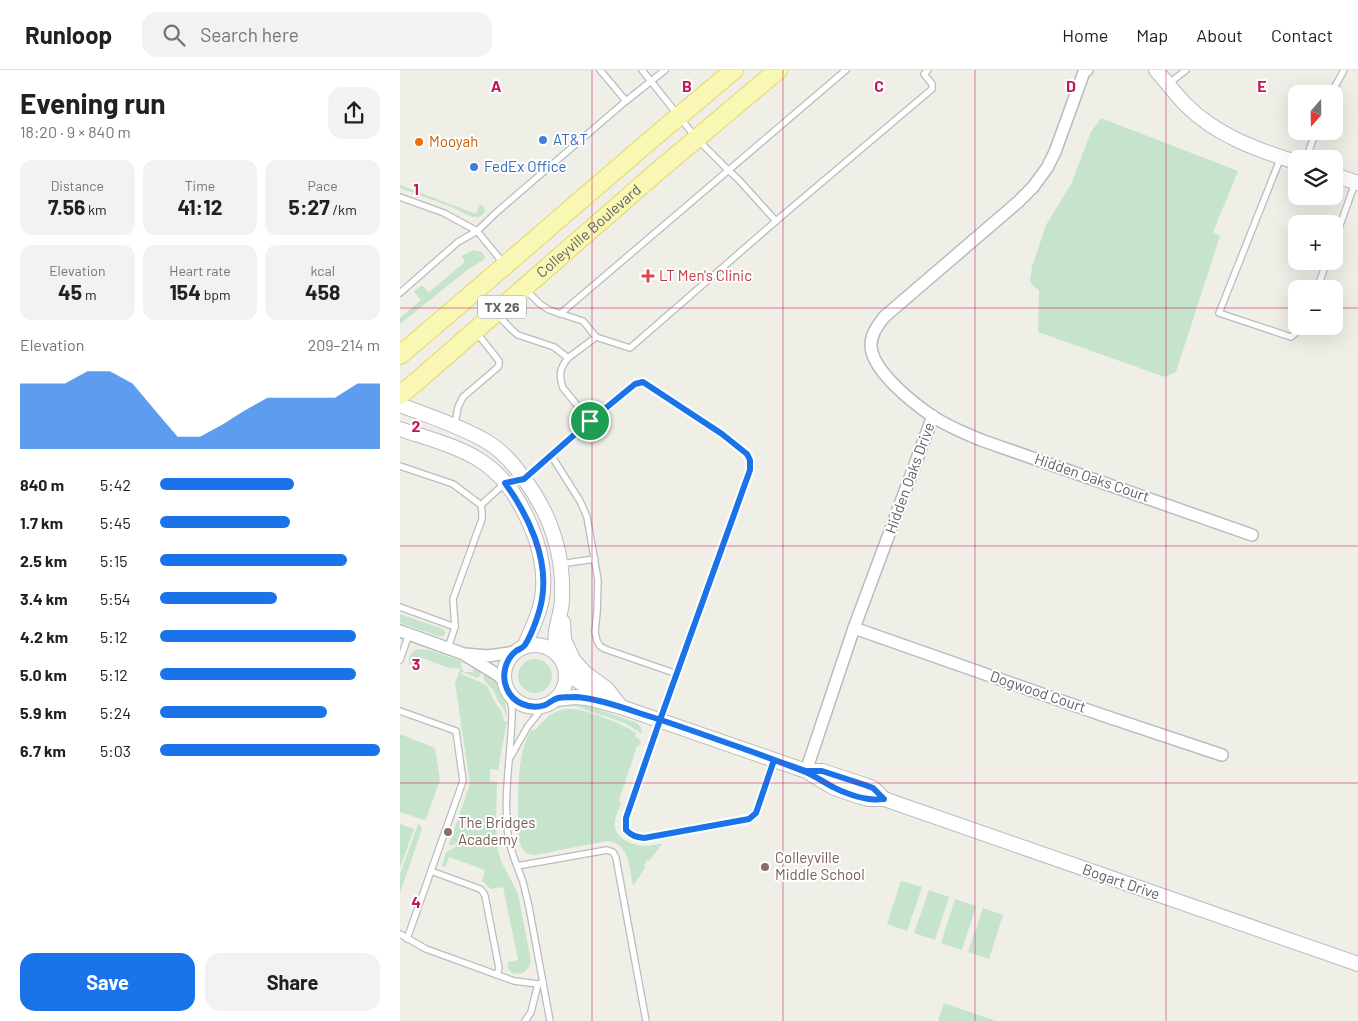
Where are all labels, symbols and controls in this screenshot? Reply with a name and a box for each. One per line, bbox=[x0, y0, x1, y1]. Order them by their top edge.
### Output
search box bbox=[142, 12, 492, 57]
text: Runloop bbox=[25, 20, 112, 49]
icon: search bbox=[160, 21, 188, 49]
text: Search here bbox=[200, 23, 299, 46]
text: Home bbox=[1062, 24, 1108, 46]
text: Map bbox=[1136, 24, 1168, 46]
text: About bbox=[1196, 24, 1243, 46]
text: Contact bbox=[1271, 24, 1333, 46]
text: A bbox=[491, 76, 502, 95]
text: B bbox=[682, 76, 692, 95]
text: C bbox=[874, 76, 884, 95]
text: D bbox=[1066, 76, 1076, 95]
text: E bbox=[1257, 76, 1267, 95]
north arrow bbox=[1288, 85, 1342, 140]
map controls bbox=[1288, 85, 1343, 335]
text: Evening run bbox=[20, 86, 166, 120]
button: share bbox=[328, 87, 380, 139]
text: 18:20 · 9 × 840 m bbox=[20, 122, 131, 141]
place label: AT&T bbox=[553, 130, 588, 148]
place label: Mooyah bbox=[429, 132, 478, 150]
marker: AT&T bbox=[537, 134, 549, 146]
marker: Mooyah bbox=[413, 136, 425, 148]
button: layers bbox=[1288, 150, 1343, 205]
place label: FedEx Office bbox=[484, 157, 567, 175]
marker: FedEx Office bbox=[468, 161, 480, 173]
text: Distance bbox=[51, 177, 104, 194]
text: Time bbox=[185, 177, 215, 194]
text: Pace bbox=[308, 177, 338, 194]
text: 1 bbox=[413, 179, 419, 198]
street label: Colleyville Boulevard bbox=[532, 180, 644, 281]
text: 7.56 bbox=[48, 194, 85, 219]
text: 41:12 bbox=[178, 194, 222, 219]
text: 5:27 bbox=[289, 194, 330, 219]
text: km bbox=[85, 201, 107, 218]
text: /km bbox=[330, 201, 357, 218]
button: + bbox=[1288, 215, 1343, 270]
text: Elevation bbox=[49, 262, 106, 279]
text: Heart rate bbox=[169, 262, 231, 279]
text: kcal bbox=[310, 262, 335, 279]
place label: LT Men's Clinic bbox=[659, 266, 752, 284]
marker: LT Men's Clinic bbox=[641, 269, 655, 283]
text: 45 bbox=[58, 279, 82, 304]
text: 154 bbox=[169, 279, 201, 304]
text: 458 bbox=[305, 279, 340, 304]
button: − bbox=[1288, 280, 1343, 335]
text: m bbox=[82, 286, 97, 303]
text: bpm bbox=[201, 286, 231, 303]
road number: TX 26 bbox=[478, 296, 526, 318]
text: Elevation bbox=[20, 335, 84, 354]
text: 209–214 m bbox=[308, 335, 380, 354]
pin bbox=[569, 400, 611, 442]
icon: arrive bbox=[576, 407, 604, 435]
text: 2 bbox=[412, 416, 421, 435]
street label: Hidden Oaks Drive bbox=[881, 420, 938, 536]
street label: Hidden Oaks Court bbox=[1033, 449, 1152, 505]
text: 840 m bbox=[20, 475, 64, 494]
text: 5:42 bbox=[100, 475, 131, 494]
text: 1.7 km bbox=[20, 513, 63, 532]
text: 5:45 bbox=[100, 513, 131, 532]
text: 2.5 km bbox=[20, 551, 67, 570]
text: 5:15 bbox=[100, 551, 127, 570]
text: 3.4 km bbox=[20, 589, 68, 608]
text: 5:54 bbox=[100, 589, 131, 608]
text: 4.2 km bbox=[20, 627, 68, 646]
text: 5:12 bbox=[100, 627, 128, 646]
text: 3 bbox=[412, 654, 420, 673]
text: 5.0 km bbox=[20, 665, 67, 684]
text: 5:12 bbox=[100, 665, 128, 684]
street label: Dogwood Court bbox=[988, 666, 1089, 716]
text: 5.9 km bbox=[20, 703, 67, 722]
text: 5:24 bbox=[100, 703, 131, 722]
text: 6.7 km bbox=[20, 741, 66, 760]
text: 5:03 bbox=[100, 741, 131, 760]
place label: The Bridges Academy bbox=[458, 813, 536, 848]
marker: The Bridges Academy bbox=[442, 826, 454, 838]
place label: Colleyville Middle School bbox=[775, 848, 865, 883]
street label: Bogart Drive bbox=[1080, 859, 1162, 903]
marker: Colleyville Middle School bbox=[759, 861, 771, 873]
text: 4 bbox=[411, 892, 421, 911]
button: Save bbox=[20, 953, 195, 1011]
button: Share bbox=[205, 953, 380, 1011]

